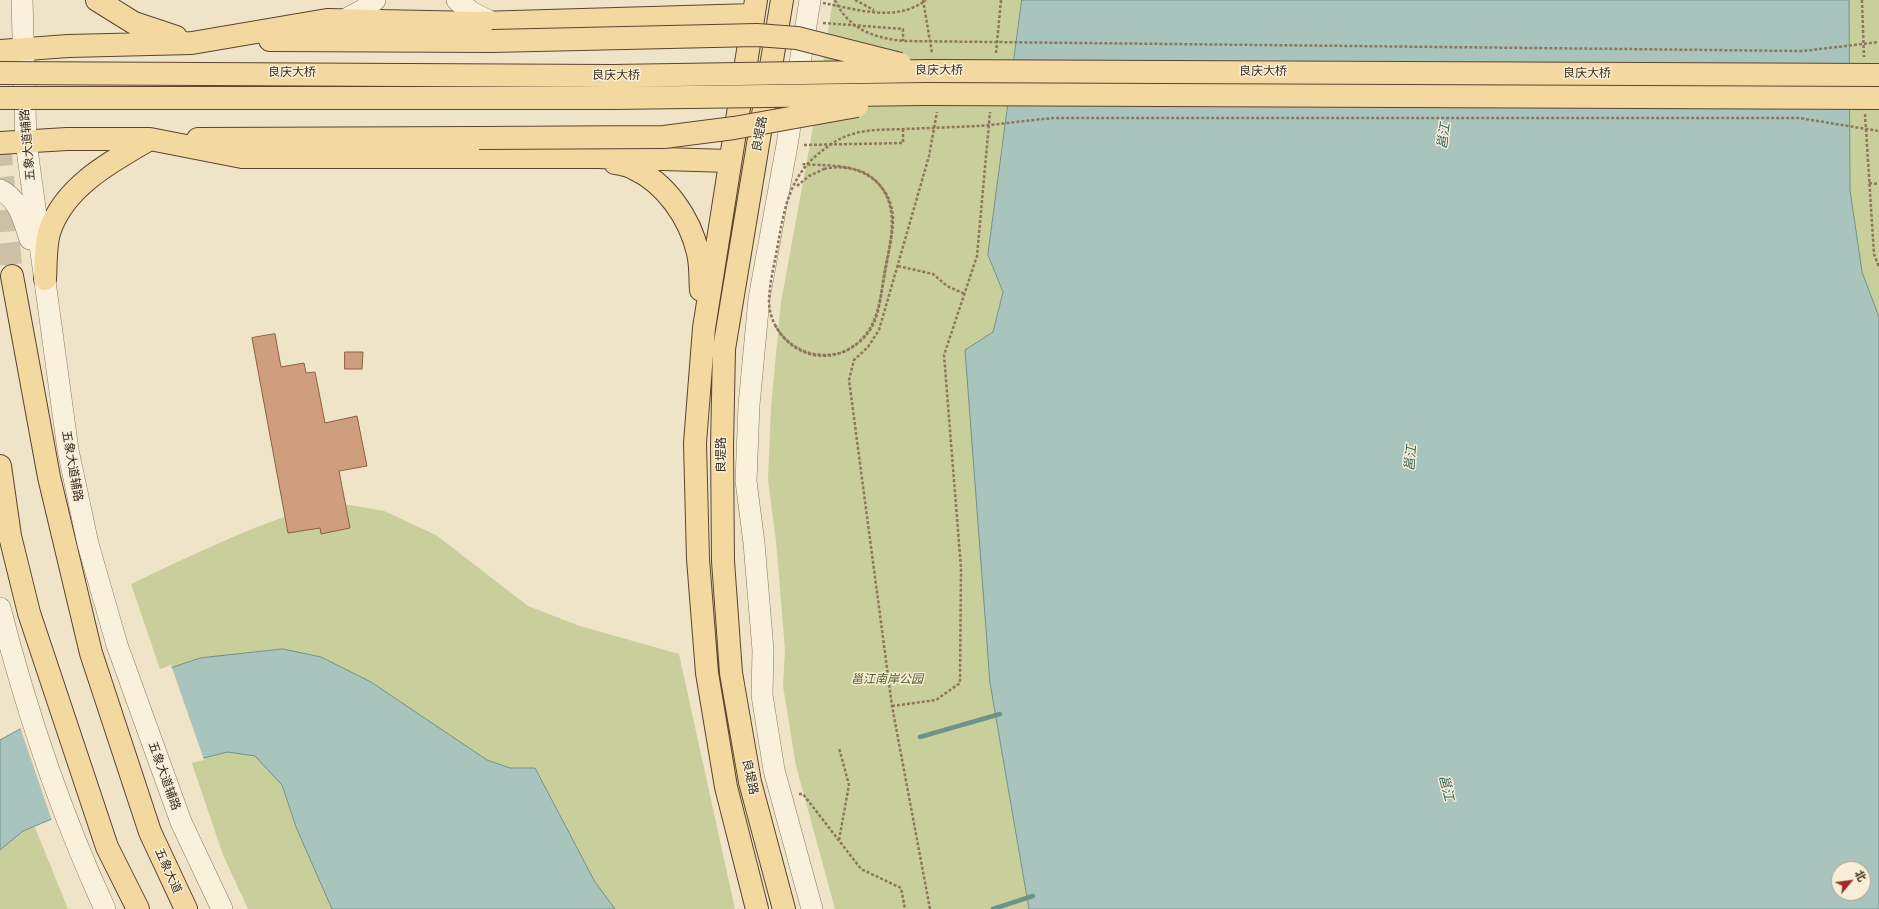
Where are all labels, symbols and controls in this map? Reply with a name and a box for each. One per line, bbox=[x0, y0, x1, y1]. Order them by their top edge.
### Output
street label: 良庆大桥 bbox=[915, 64, 963, 78]
street label: 良庆大桥 bbox=[1239, 65, 1287, 79]
street label: 良庆大桥 bbox=[268, 66, 316, 80]
street label: 良庆大桥 bbox=[1563, 67, 1611, 81]
street label: 良庆大桥 bbox=[592, 69, 640, 83]
street label: 五象大道辅路 bbox=[18, 109, 38, 181]
street label: 良堤路 bbox=[750, 115, 770, 153]
water label: 邕江 bbox=[1434, 122, 1454, 150]
street label: 五象大道辅路 bbox=[59, 429, 85, 503]
street label: 良堤路 bbox=[715, 437, 729, 473]
water label: 邕江 bbox=[1402, 444, 1420, 472]
park label: 邕江南岸公园 bbox=[851, 673, 923, 687]
street label: 五象大道辅路 bbox=[145, 740, 183, 812]
street label: 良堤路 bbox=[739, 758, 761, 796]
water label: 邕江 bbox=[1435, 773, 1457, 803]
street label: 五象大道 bbox=[152, 846, 184, 896]
north arrow bbox=[1831, 861, 1871, 901]
text: 北 bbox=[1852, 867, 1869, 884]

